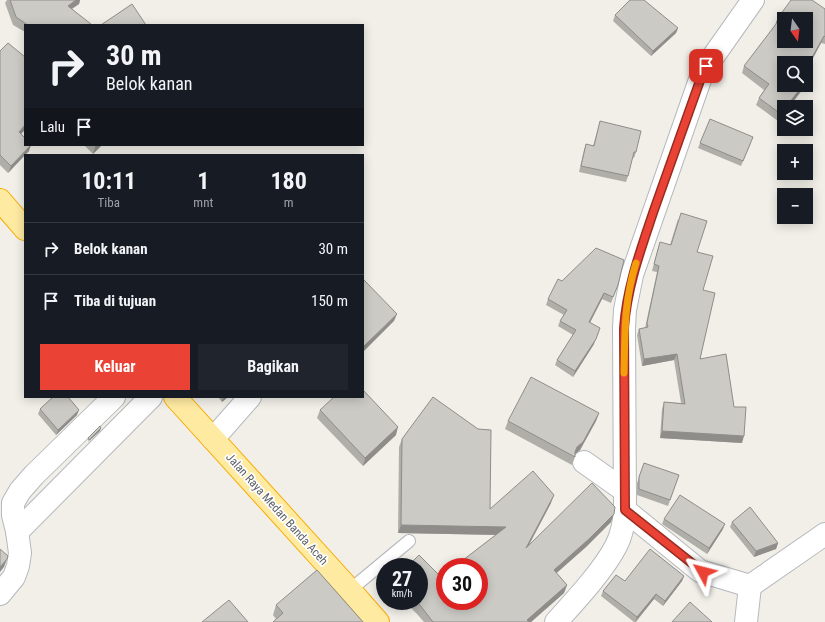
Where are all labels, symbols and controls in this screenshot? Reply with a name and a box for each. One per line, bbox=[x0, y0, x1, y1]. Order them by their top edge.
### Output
north arrow bbox=[777, 12, 813, 48]
map controls bbox=[777, 12, 813, 224]
text: 30 m bbox=[106, 39, 162, 72]
icon: right bbox=[40, 40, 92, 92]
pin bbox=[689, 49, 723, 83]
icon: arrive bbox=[695, 55, 717, 77]
button: search bbox=[777, 56, 813, 92]
text: Belok kanan bbox=[106, 73, 192, 94]
button: layers bbox=[777, 100, 813, 136]
icon: arrive bbox=[73, 116, 95, 138]
text: Lalu bbox=[40, 118, 65, 136]
button: + bbox=[777, 144, 813, 180]
text: 10:11 bbox=[81, 167, 136, 195]
text: 1 bbox=[197, 167, 209, 195]
text: 180 bbox=[270, 167, 307, 195]
button: − bbox=[777, 188, 813, 224]
text: Tiba bbox=[97, 195, 120, 210]
text: mnt bbox=[193, 195, 213, 210]
text: m bbox=[284, 195, 294, 210]
icon: right bbox=[40, 238, 62, 260]
text: Belok kanan bbox=[74, 240, 148, 258]
text: 30 m bbox=[318, 240, 348, 258]
icon: arrive bbox=[40, 290, 62, 312]
text: Tiba di tujuan bbox=[74, 292, 156, 310]
text: 150 m bbox=[311, 292, 348, 310]
button: Keluar bbox=[40, 344, 190, 390]
button: Bagikan bbox=[198, 344, 348, 390]
street label: Jalan Raya Medan Banda Aceh bbox=[223, 450, 331, 568]
position arrow bbox=[682, 551, 724, 593]
speed limit sign: 30 bbox=[436, 558, 488, 610]
text: 27 bbox=[392, 567, 412, 591]
text: km/h bbox=[392, 588, 412, 599]

